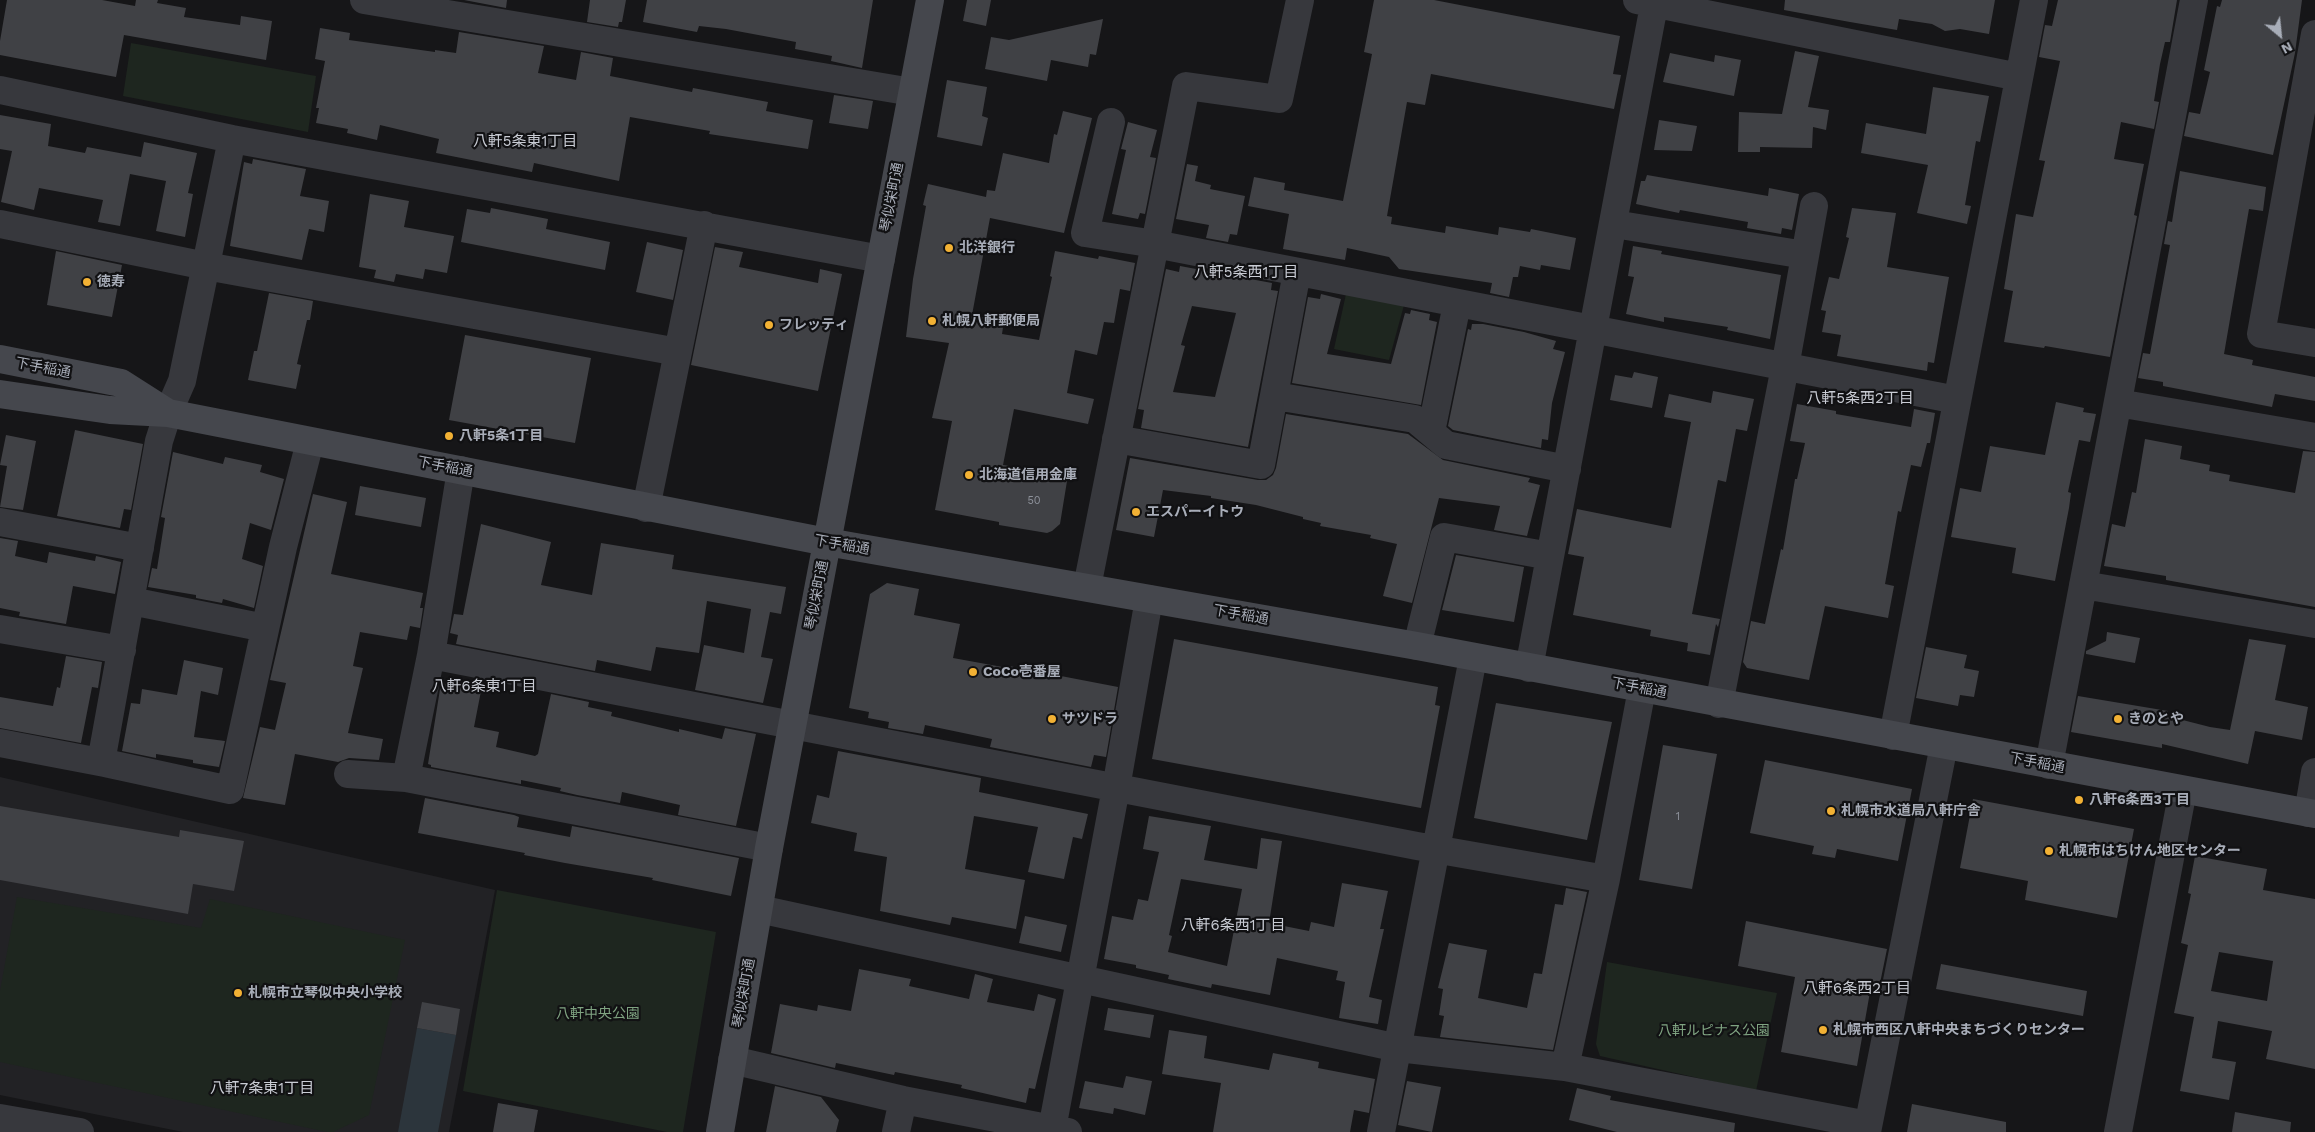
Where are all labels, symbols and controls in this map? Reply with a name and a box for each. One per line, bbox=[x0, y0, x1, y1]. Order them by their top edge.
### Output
north arrow bbox=[2255, 10, 2305, 60]
text: N bbox=[2279, 39, 2295, 58]
district label: 八軒5条東1丁目 bbox=[473, 133, 577, 151]
street label: 琴似栄町通 bbox=[877, 161, 907, 233]
place label: 北洋銀行 bbox=[959, 240, 1015, 256]
marker: 北洋銀行 bbox=[943, 242, 955, 254]
district label: 八軒5条西1丁目 bbox=[1194, 264, 1298, 282]
place label: 徳寿 bbox=[97, 274, 125, 290]
marker: 徳寿 bbox=[81, 276, 93, 288]
place label: 札幌八軒郵便局 bbox=[942, 313, 1040, 329]
marker: 札幌八軒郵便局 bbox=[926, 315, 938, 327]
place label: フレッティ bbox=[779, 317, 849, 333]
marker: フレッティ bbox=[763, 319, 775, 331]
street label: 下手稲通 bbox=[14, 354, 72, 382]
district label: 八軒5条西2丁目 bbox=[1806, 390, 1914, 408]
place label: 八軒5条1丁目 bbox=[459, 428, 543, 444]
marker: 八軒5条1丁目 bbox=[443, 430, 455, 442]
street label: 下手稲通 bbox=[416, 453, 474, 481]
place label: 北海道信用金庫 bbox=[979, 467, 1077, 483]
marker: 北海道信用金庫 bbox=[963, 469, 975, 481]
house number: 50 bbox=[1027, 494, 1041, 508]
place label: エスパーイトウ bbox=[1146, 504, 1244, 520]
marker: エスパーイトウ bbox=[1130, 506, 1142, 518]
street label: 下手稲通 bbox=[813, 532, 871, 558]
street label: 琴似栄町通 bbox=[802, 559, 832, 631]
street label: 下手稲通 bbox=[1212, 602, 1270, 628]
place label: CoCo壱番屋 bbox=[983, 664, 1061, 680]
marker: CoCo壱番屋 bbox=[967, 666, 979, 678]
street label: 下手稲通 bbox=[1610, 674, 1668, 702]
district label: 八軒6条東1丁目 bbox=[432, 678, 536, 696]
place label: サツドラ bbox=[1062, 711, 1118, 727]
place label: きのとや bbox=[2128, 711, 2184, 727]
marker: サツドラ bbox=[1046, 713, 1058, 725]
marker: きのとや bbox=[2112, 713, 2124, 725]
street label: 下手稲通 bbox=[2008, 749, 2066, 777]
place label: 八軒6条西3丁目 bbox=[2089, 792, 2190, 808]
marker: 八軒6条西3丁目 bbox=[2073, 794, 2085, 806]
place label: 札幌市水道局八軒庁舎 bbox=[1841, 803, 1981, 819]
marker: 札幌市水道局八軒庁舎 bbox=[1825, 805, 1837, 817]
house number: 1 bbox=[1676, 810, 1680, 824]
place label: 札幌市はちけん地区センター bbox=[2059, 843, 2241, 859]
marker: 札幌市はちけん地区センター bbox=[2043, 845, 2055, 857]
district label: 八軒6条西1丁目 bbox=[1181, 917, 1285, 935]
street label: 琴似栄町通 bbox=[730, 957, 758, 1029]
district label: 八軒6条西2丁目 bbox=[1803, 980, 1911, 998]
place label: 札幌市立琴似中央小学校 bbox=[248, 985, 402, 1001]
marker: 札幌市立琴似中央小学校 bbox=[232, 987, 244, 999]
park label: 八軒中央公園 bbox=[556, 1006, 640, 1022]
place label: 札幌市西区八軒中央まちづくりセンター bbox=[1833, 1022, 2085, 1038]
park label: 八軒ルピナス公園 bbox=[1658, 1023, 1770, 1039]
marker: 札幌市西区八軒中央まちづくりセンター bbox=[1817, 1024, 1829, 1036]
district label: 八軒7条東1丁目 bbox=[210, 1080, 314, 1098]

